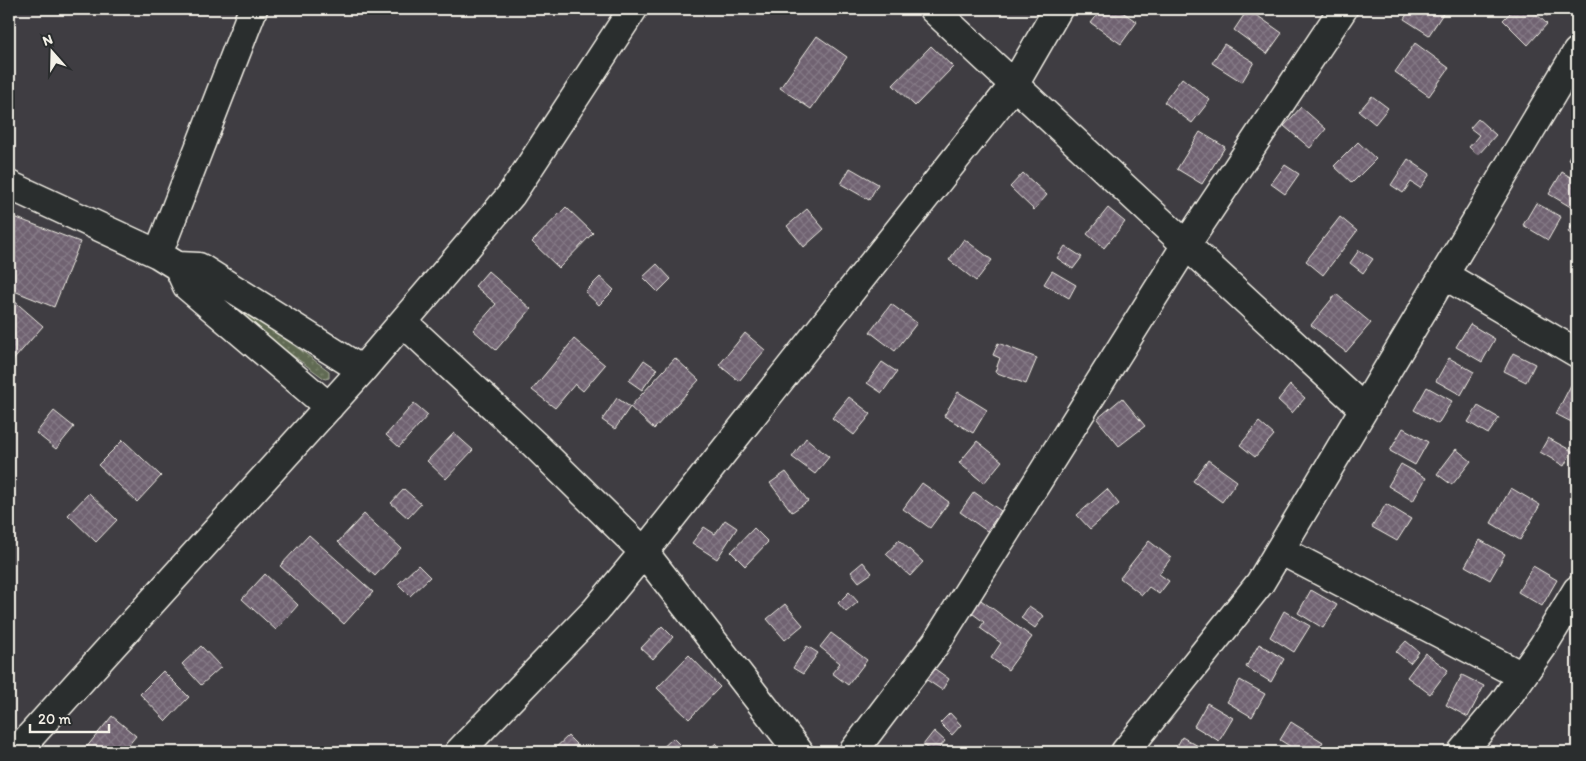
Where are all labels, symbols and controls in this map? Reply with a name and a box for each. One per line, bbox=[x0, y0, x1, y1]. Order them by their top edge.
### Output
north arrow bbox=[28, 28, 78, 78]
text: N bbox=[40, 31, 55, 50]
scale bar bbox=[30, 701, 109, 733]
text: 20 m bbox=[38, 710, 72, 728]

